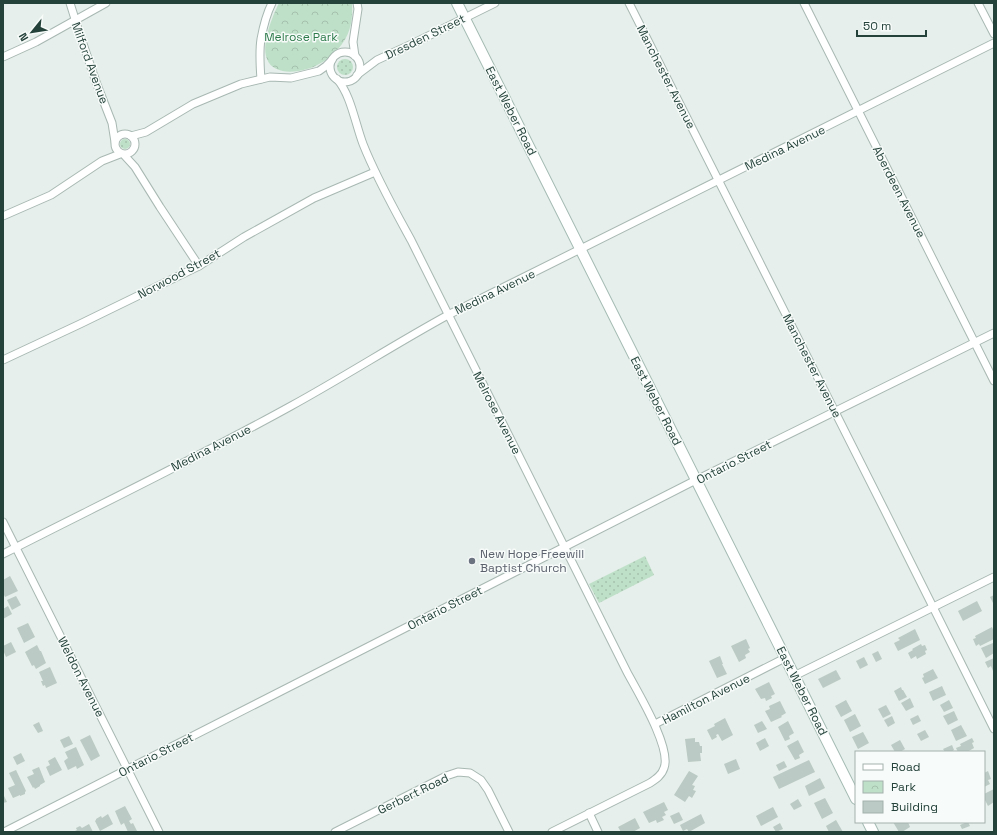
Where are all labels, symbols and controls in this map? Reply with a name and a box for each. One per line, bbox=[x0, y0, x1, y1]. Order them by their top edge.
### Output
street label: Dresden Street bbox=[382, 11, 468, 63]
north arrow bbox=[12, 12, 52, 52]
scale bar bbox=[857, 12, 926, 38]
text: 50 m bbox=[863, 18, 891, 34]
street label: Milford Avenue bbox=[68, 20, 112, 106]
street label: Manchester Avenue bbox=[633, 22, 699, 132]
park label: Melrose Park bbox=[264, 29, 338, 45]
text: N bbox=[15, 30, 31, 44]
street label: East Weber Road bbox=[482, 64, 540, 158]
street label: Medina Avenue bbox=[742, 122, 828, 174]
street label: Aberdeen Avenue bbox=[869, 143, 929, 241]
street label: Norwood Street bbox=[135, 245, 223, 303]
street label: Medina Avenue bbox=[452, 266, 538, 318]
street label: Manchester Avenue bbox=[779, 311, 845, 421]
street label: East Weber Road bbox=[627, 354, 685, 448]
street label: Melrose Avenue bbox=[469, 369, 525, 457]
street label: Medina Avenue bbox=[168, 421, 254, 475]
street label: Ontario Street bbox=[694, 436, 774, 488]
place label: New Hope Freewill Baptist Church bbox=[480, 546, 584, 576]
marker: New Hope Freewill Baptist Church bbox=[467, 556, 477, 566]
street label: Ontario Street bbox=[405, 582, 485, 634]
street label: Weldon Avenue bbox=[54, 634, 108, 720]
street label: East Weber Road bbox=[773, 644, 831, 738]
street label: Hamilton Avenue bbox=[659, 670, 753, 728]
street label: Ontario Street bbox=[116, 729, 196, 781]
legend bbox=[855, 751, 985, 823]
text: Road bbox=[891, 759, 920, 775]
street label: Gerbert Road bbox=[375, 770, 451, 818]
text: Park bbox=[891, 779, 916, 795]
text: Building bbox=[891, 799, 938, 815]

